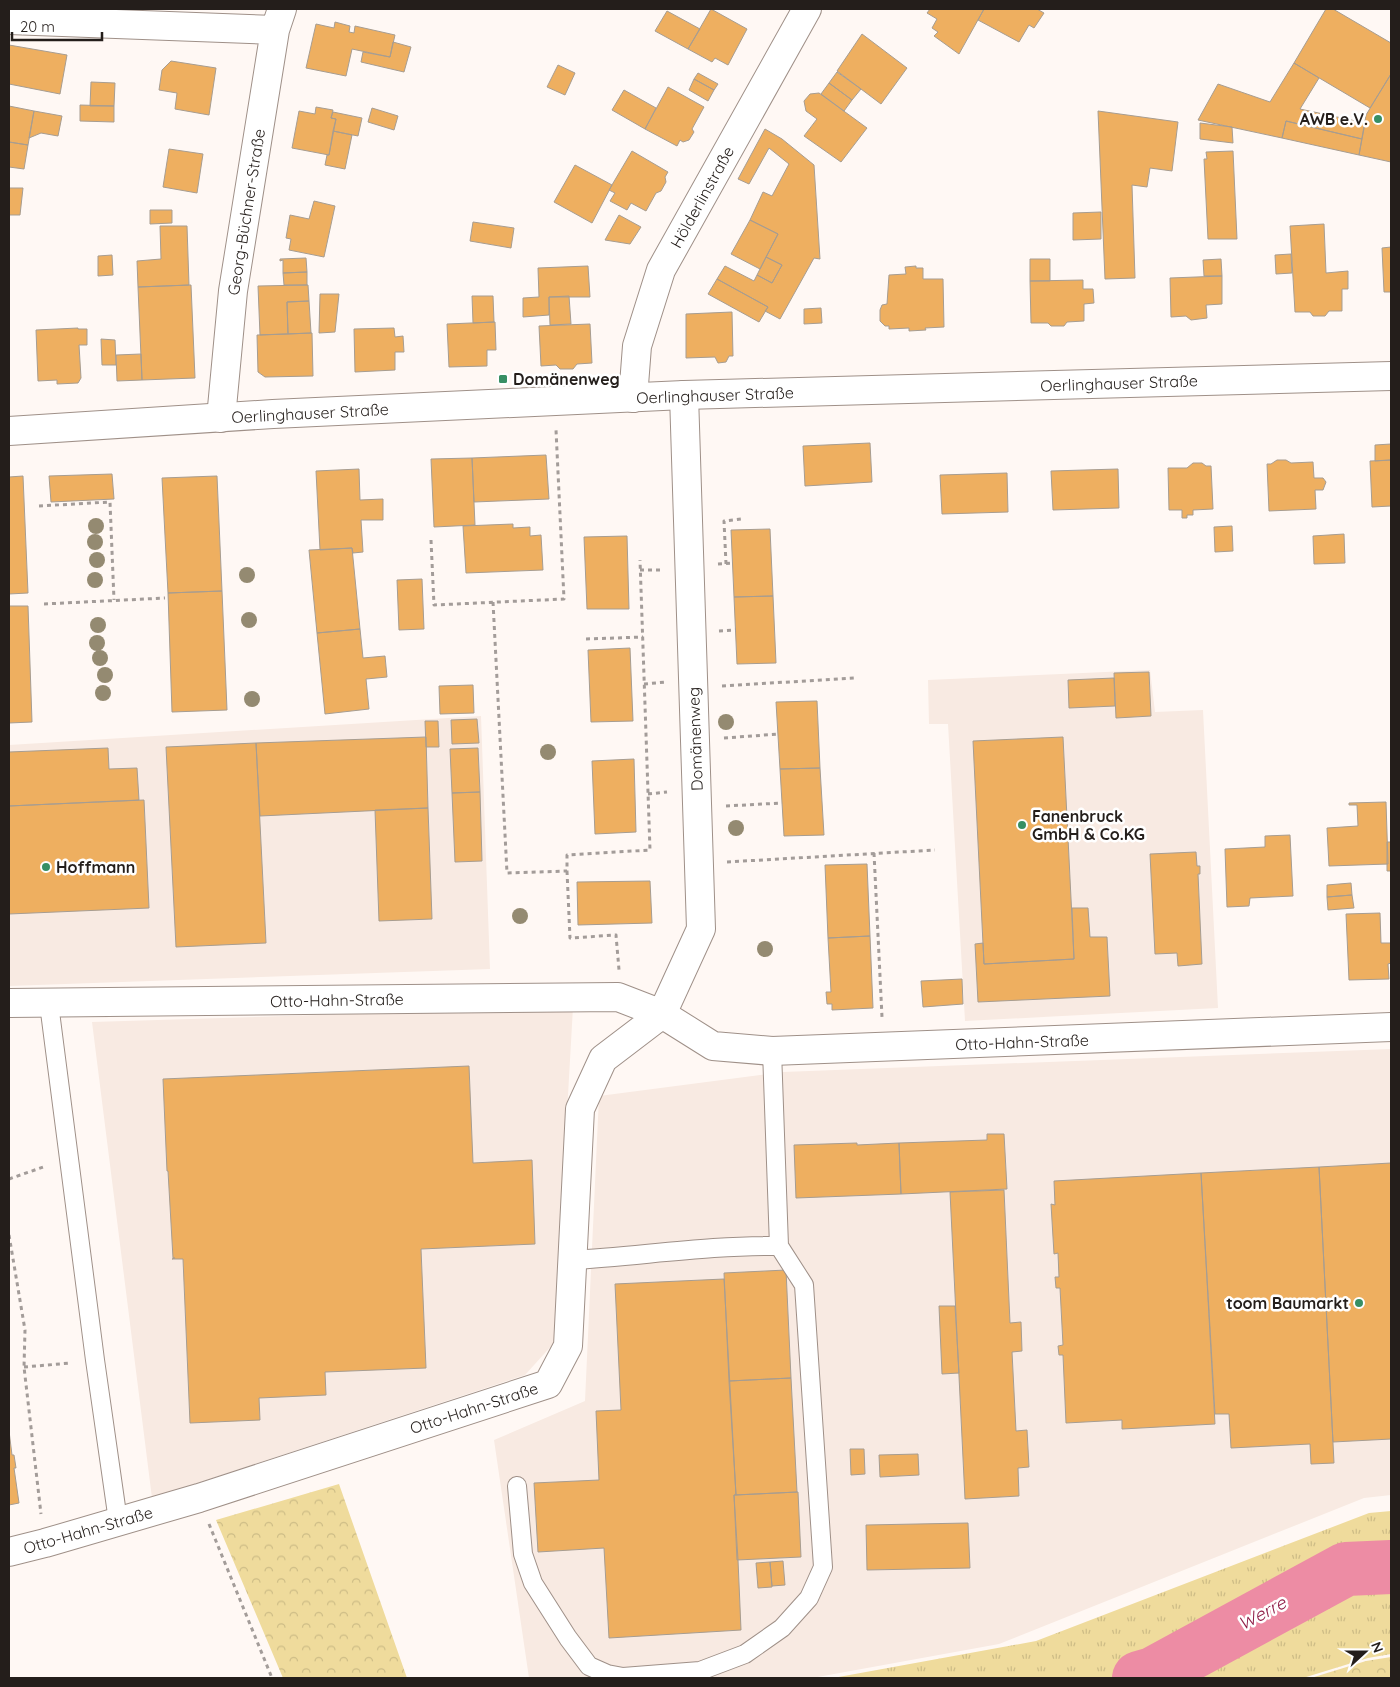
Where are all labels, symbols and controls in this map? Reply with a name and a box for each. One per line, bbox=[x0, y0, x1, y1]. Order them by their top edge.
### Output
scale bar bbox=[12, 10, 102, 42]
text: 20 m bbox=[20, 17, 55, 36]
place label: AWB e.V. bbox=[1300, 109, 1368, 129]
marker: AWB e.V. bbox=[1372, 113, 1384, 125]
street label: Georg-Büchner-Straße bbox=[223, 127, 269, 297]
street label: Hölderlinstraße bbox=[666, 143, 738, 251]
place label: Domänenweg bbox=[513, 369, 620, 389]
street label: Oerlinghauser Straße bbox=[1040, 370, 1198, 396]
marker: Domänenweg bbox=[497, 373, 509, 385]
street label: Oerlinghauser Straße bbox=[636, 382, 794, 408]
street label: Oerlinghauser Straße bbox=[231, 399, 389, 427]
street label: Domänenweg bbox=[683, 687, 707, 791]
place label: Fanenbruck GmbH & Co.KG bbox=[1032, 806, 1145, 844]
marker: Fanenbruck GmbH & Co.KG bbox=[1016, 819, 1028, 831]
place label: Hoffmann bbox=[56, 857, 135, 877]
marker: Hoffmann bbox=[40, 861, 52, 873]
street label: Otto-Hahn-Straße bbox=[270, 989, 404, 1011]
street label: Otto-Hahn-Straße bbox=[955, 1030, 1089, 1054]
place label: toom Baumarkt bbox=[1226, 1293, 1349, 1313]
marker: toom Baumarkt bbox=[1353, 1297, 1365, 1309]
street label: Otto-Hahn-Straße bbox=[407, 1378, 541, 1438]
street label: Otto-Hahn-Straße bbox=[21, 1502, 155, 1558]
water label: Werre bbox=[1234, 1591, 1291, 1635]
north arrow bbox=[1340, 1627, 1390, 1677]
text: N bbox=[1367, 1639, 1387, 1655]

